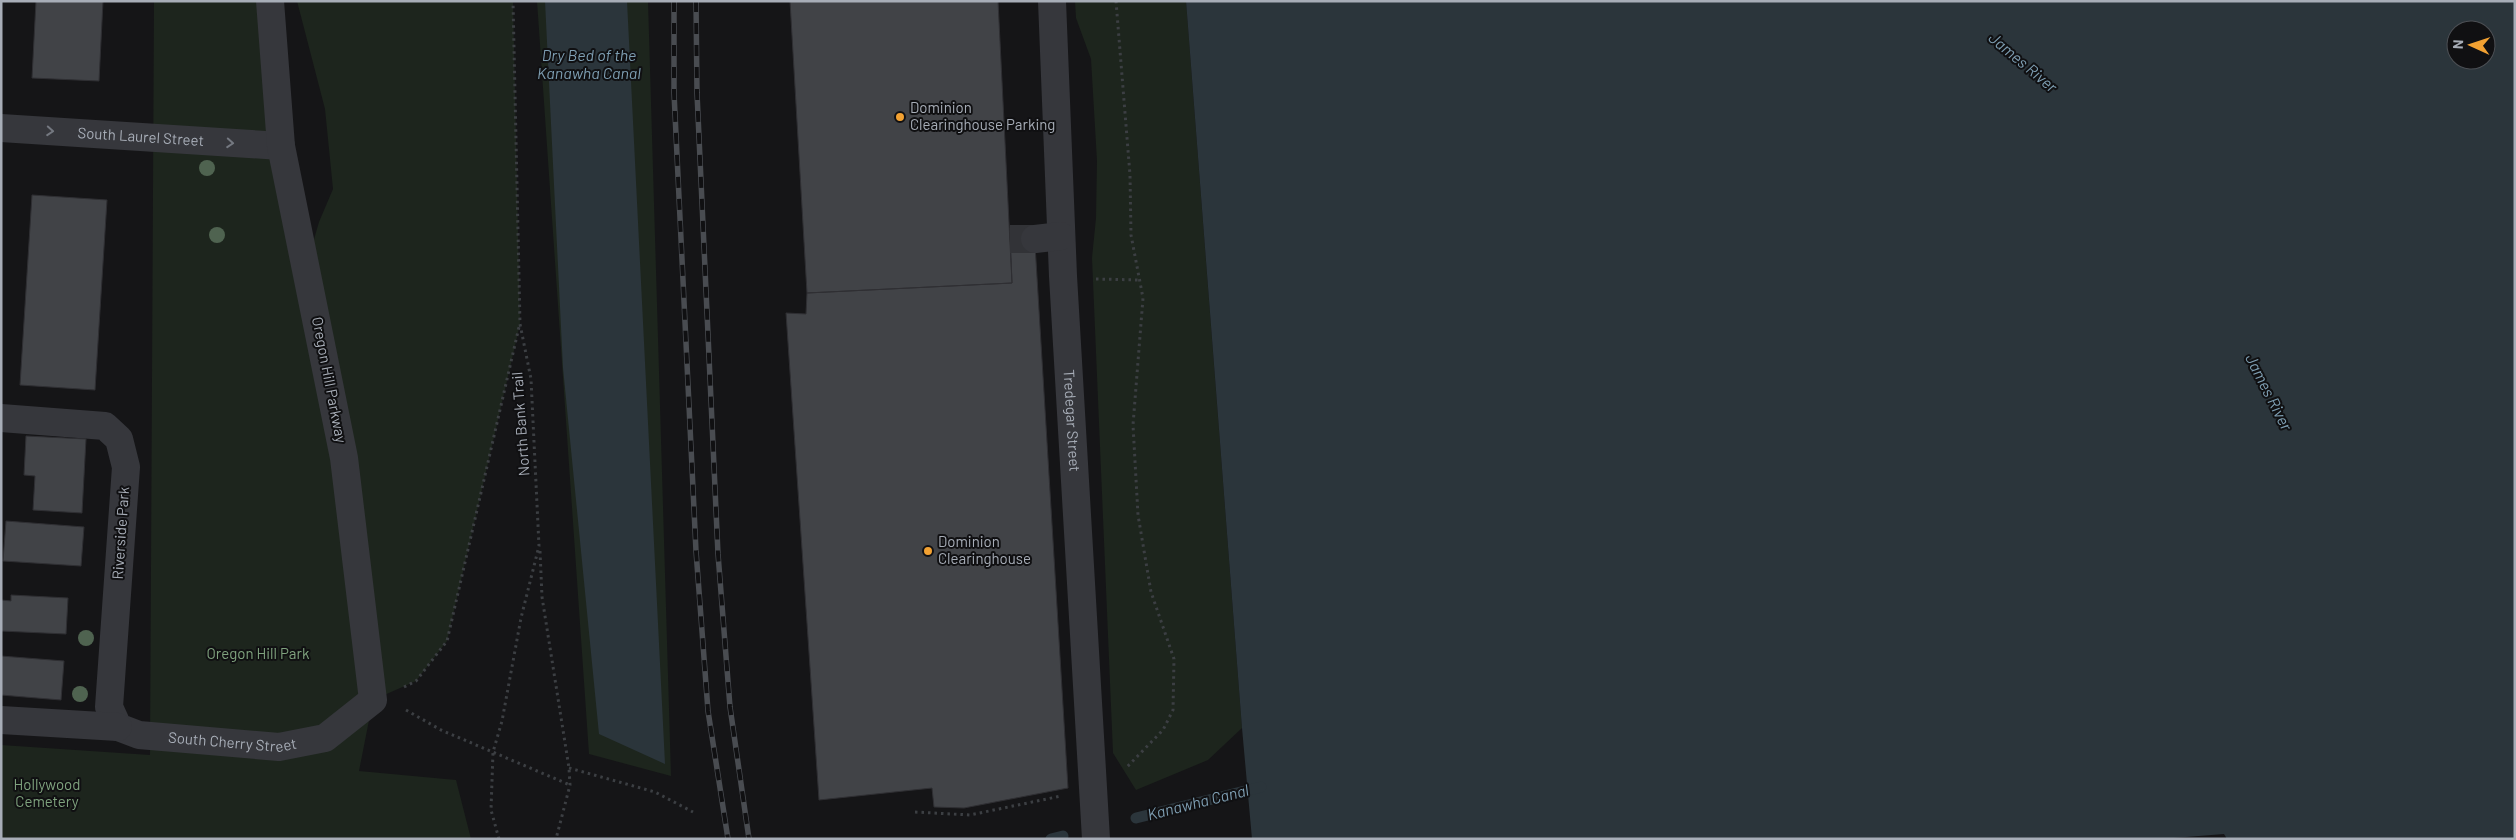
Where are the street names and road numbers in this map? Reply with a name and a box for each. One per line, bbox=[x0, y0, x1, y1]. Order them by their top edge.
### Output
street label: South Laurel Street bbox=[77, 123, 205, 149]
street label: Oregon Hill Parkway bbox=[309, 315, 351, 445]
street label: Tredegar Street bbox=[1060, 369, 1084, 472]
street label: North Bank Trail bbox=[507, 371, 533, 477]
street label: Riverside Park bbox=[108, 485, 132, 580]
street label: South Cherry Street bbox=[167, 728, 298, 756]

